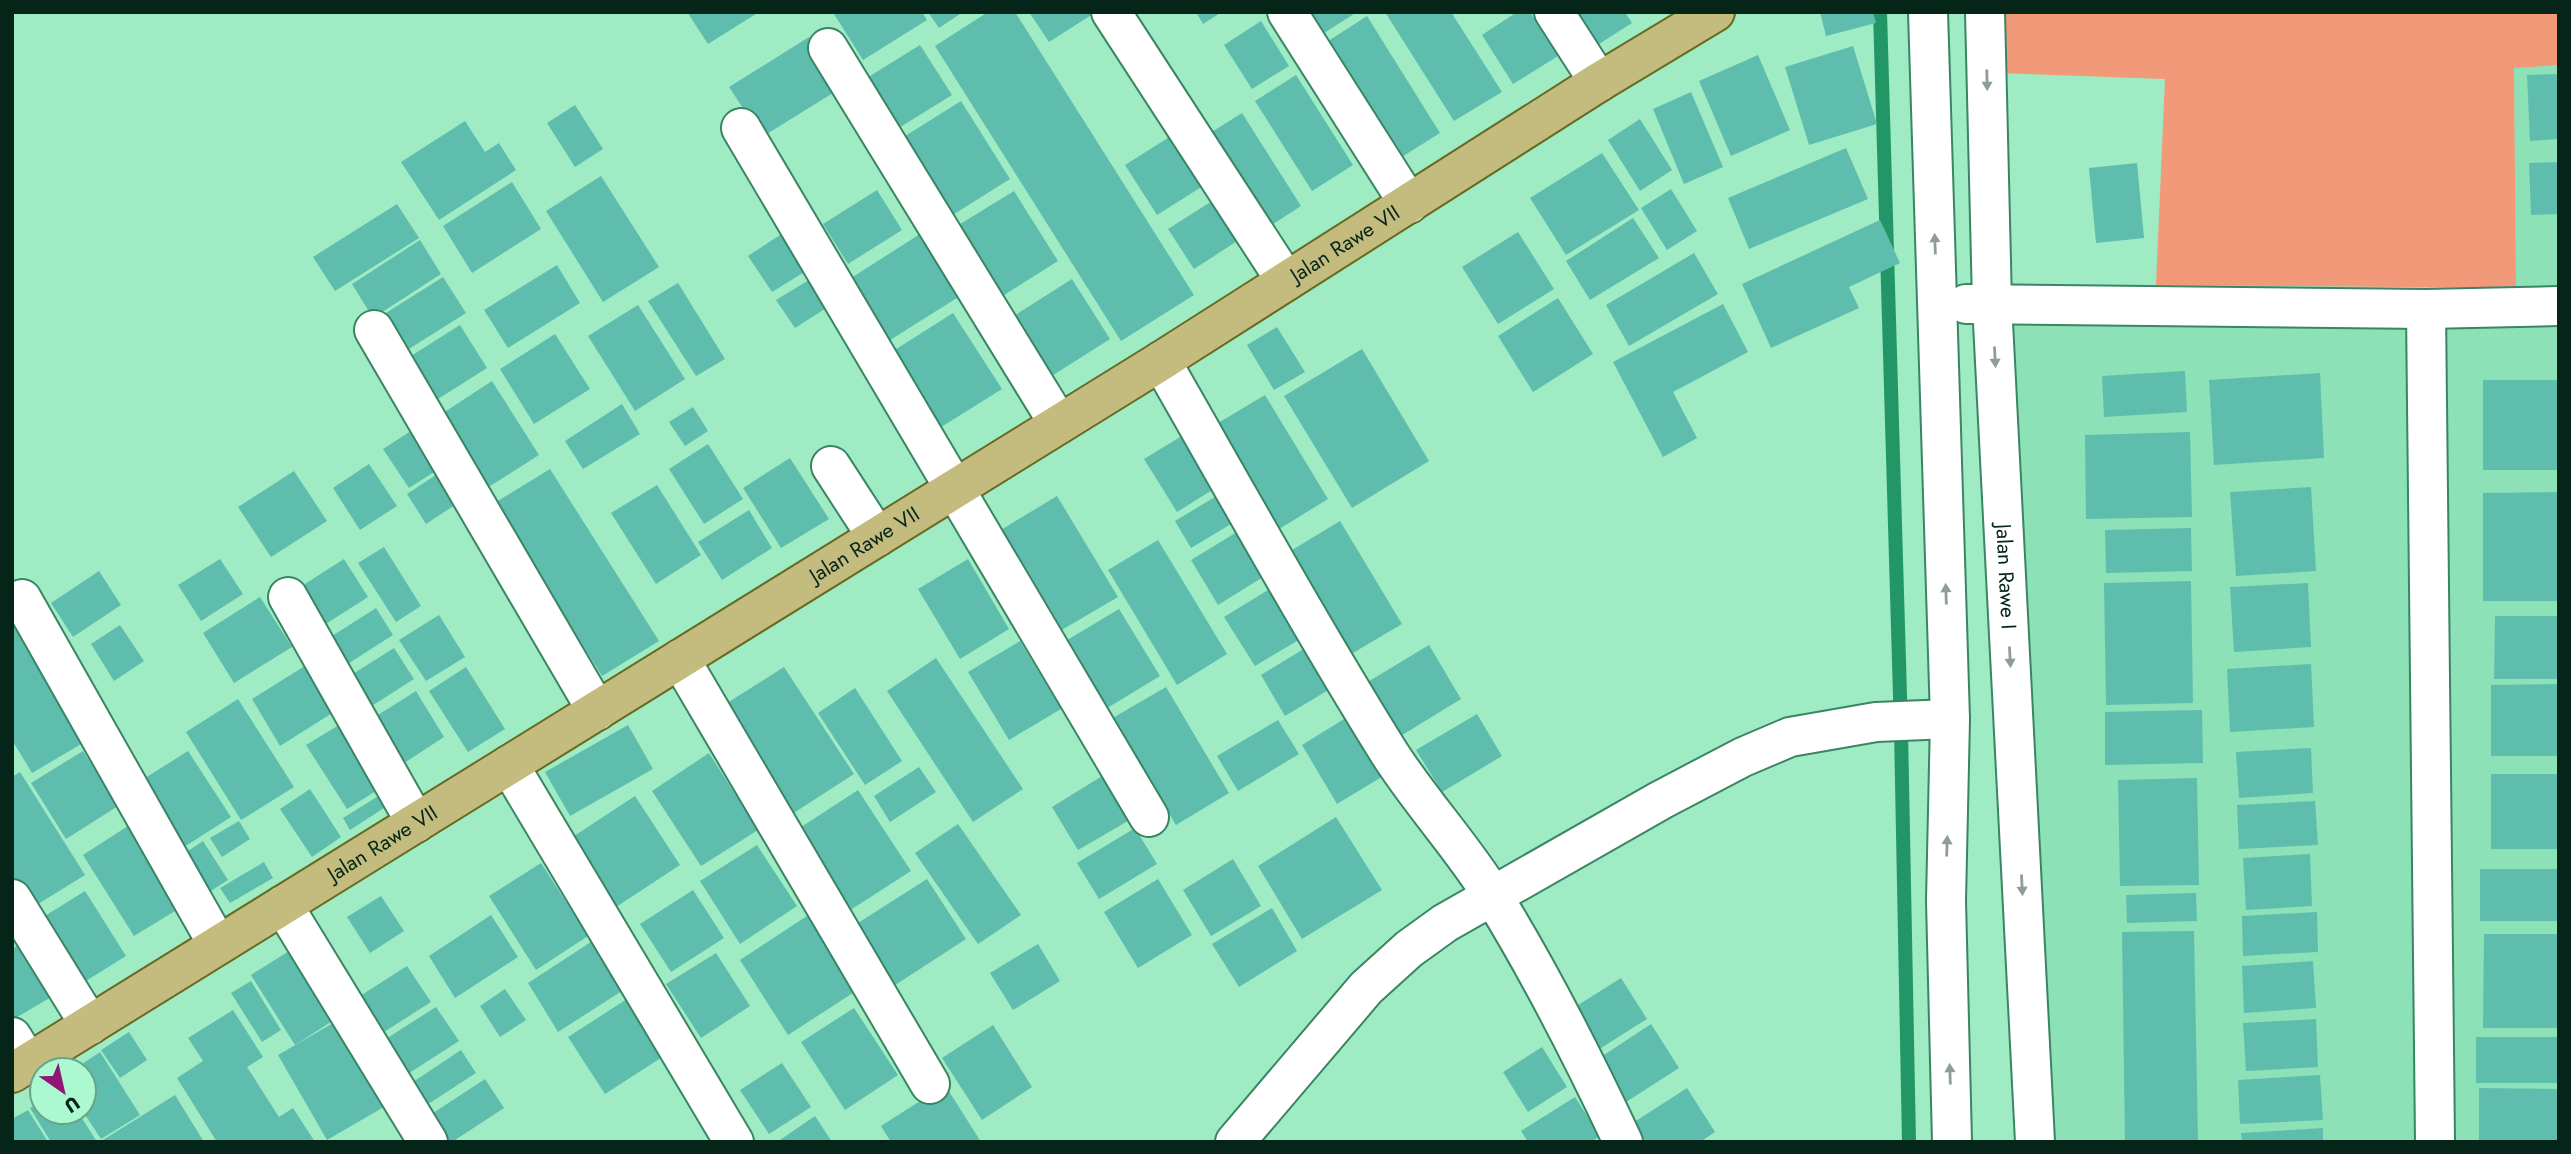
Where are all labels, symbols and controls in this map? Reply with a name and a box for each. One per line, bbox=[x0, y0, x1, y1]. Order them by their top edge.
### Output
one-way arrow bbox=[1981, 70, 1993, 92]
street label: Jalan Rawe VII bbox=[1282, 198, 1406, 291]
one-way arrow bbox=[1929, 233, 1941, 255]
one-way arrow bbox=[1989, 346, 2000, 368]
street label: Jalan Rawe VII bbox=[801, 499, 925, 592]
street label: Jalan Rawe I bbox=[1988, 520, 2024, 630]
one-way arrow bbox=[1941, 583, 1952, 605]
one-way arrow bbox=[2005, 647, 2016, 669]
street label: Jalan Rawe VII bbox=[319, 798, 443, 890]
one-way arrow bbox=[1941, 835, 1953, 857]
one-way arrow bbox=[2016, 874, 2027, 896]
north arrow bbox=[28, 1056, 98, 1126]
one-way arrow bbox=[1944, 1062, 1956, 1084]
text: U bbox=[59, 1090, 85, 1120]

